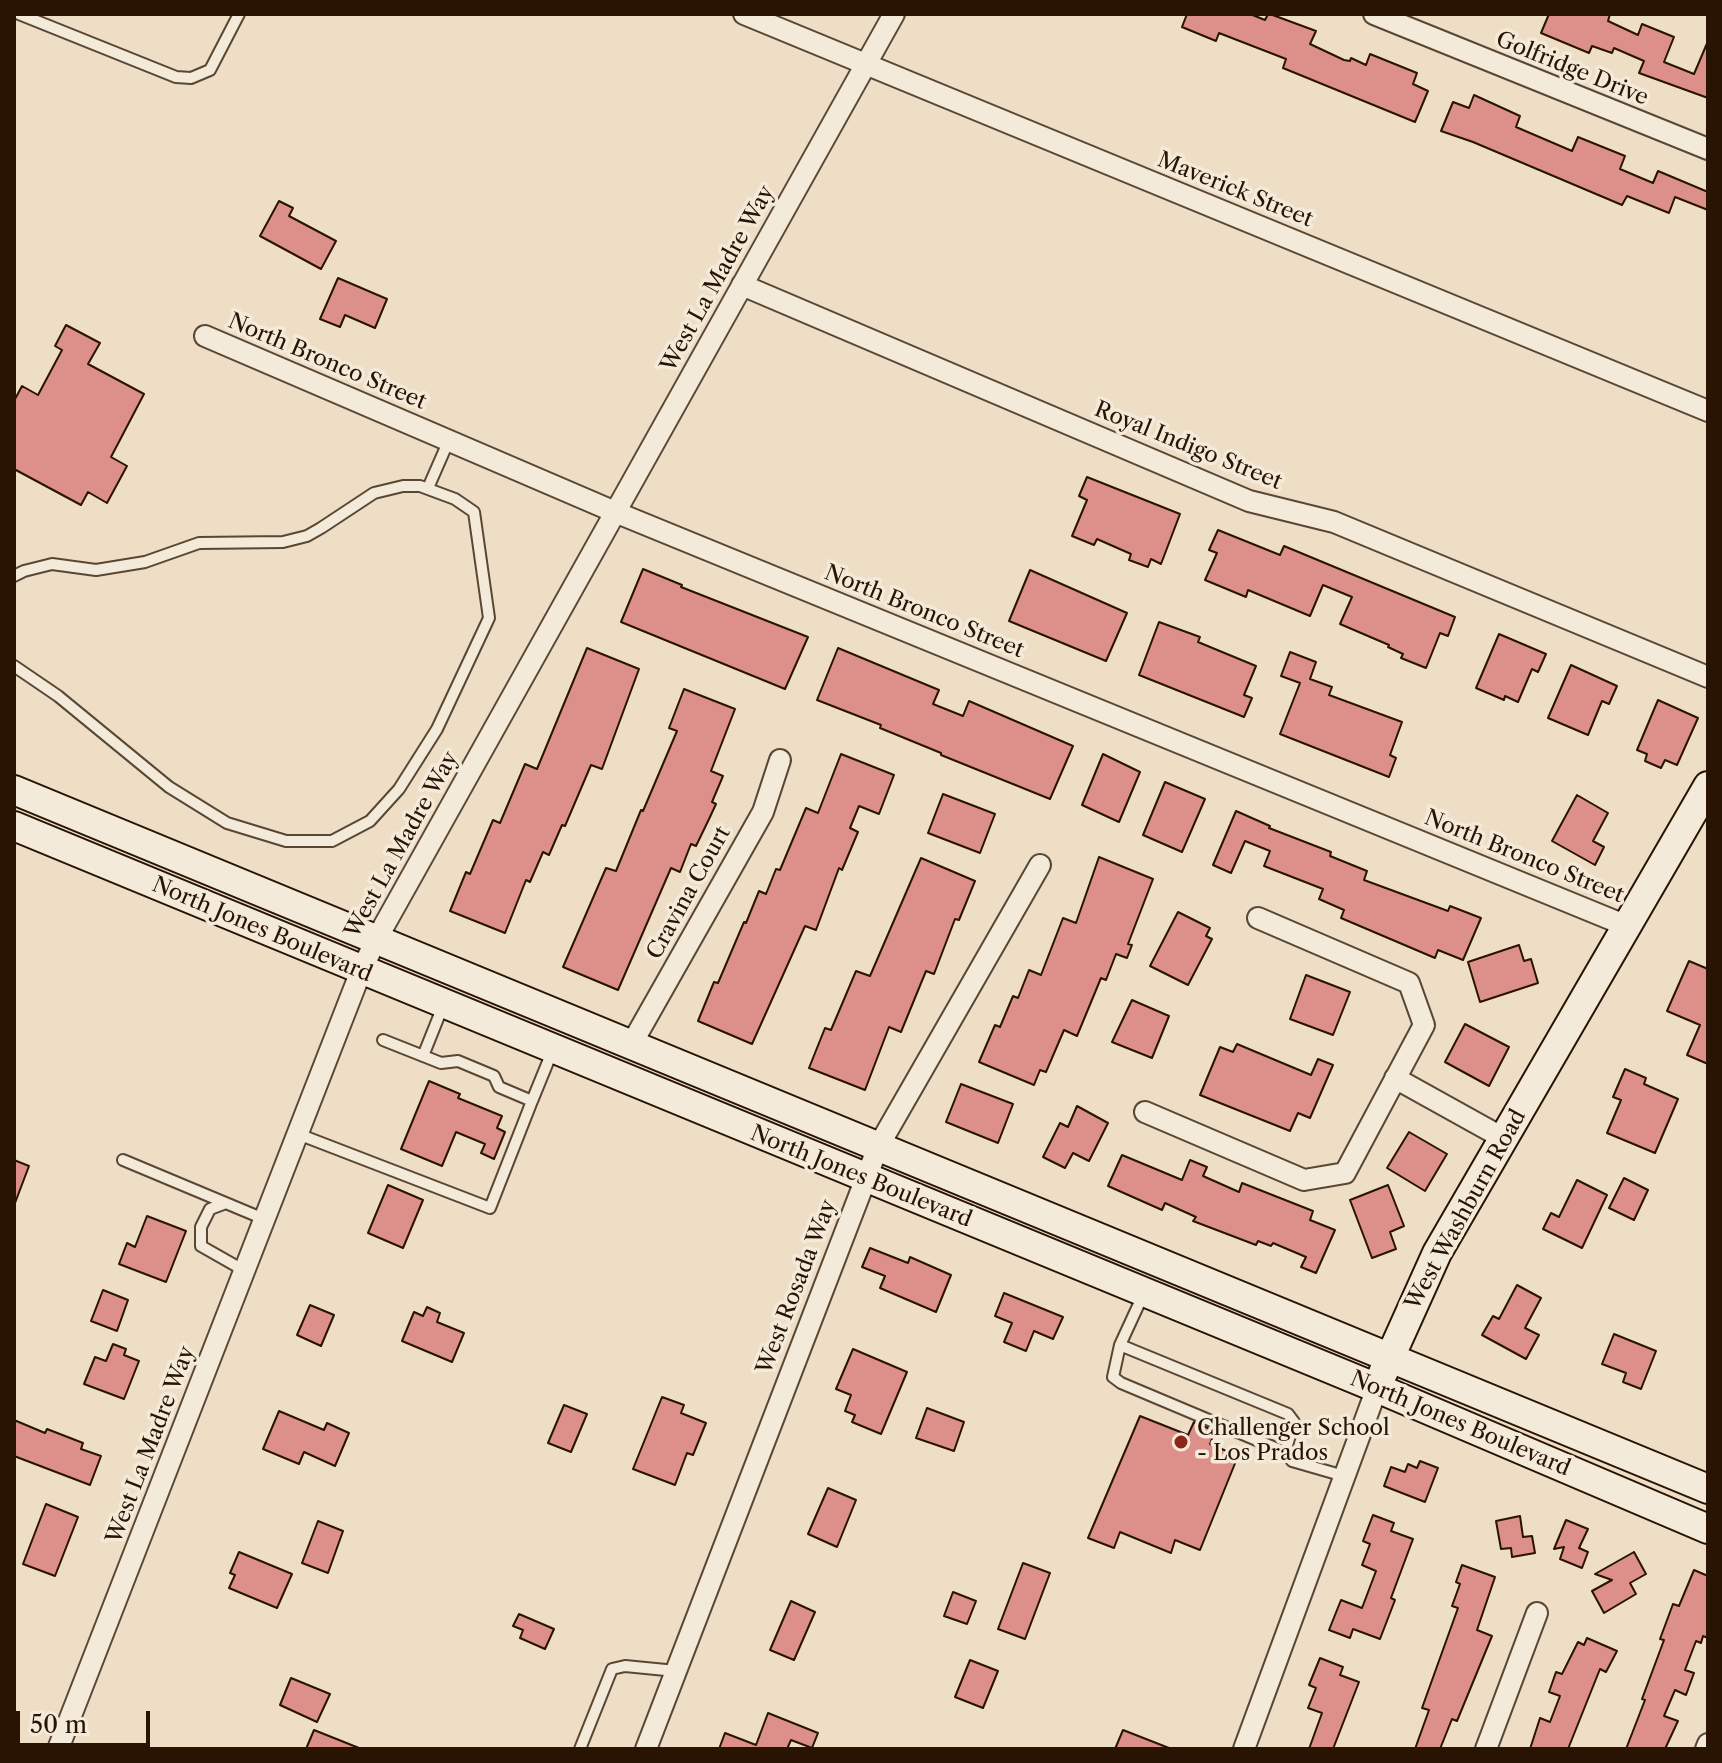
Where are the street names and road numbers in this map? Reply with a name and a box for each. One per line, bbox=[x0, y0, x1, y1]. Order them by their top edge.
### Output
street label: Golfridge Drive bbox=[1492, 26, 1652, 112]
street label: Maverick Street bbox=[1154, 147, 1316, 233]
street label: West La Madre Way bbox=[656, 181, 780, 377]
street label: North Bronco Street bbox=[224, 308, 430, 416]
street label: Royal Indigo Street bbox=[1090, 396, 1286, 496]
street label: North Bronco Street bbox=[821, 560, 1027, 664]
street label: West La Madre Way bbox=[340, 747, 464, 943]
street label: North Bronco Street bbox=[1421, 805, 1627, 909]
street label: Cravina Court bbox=[642, 822, 736, 964]
street label: North Jones Boulevard bbox=[148, 872, 376, 988]
street label: West Washburn Road bbox=[1400, 1105, 1532, 1315]
street label: North Jones Boulevard bbox=[746, 1120, 976, 1234]
street label: West Rosada Way bbox=[752, 1196, 842, 1378]
street label: West La Madre Way bbox=[101, 1343, 201, 1547]
street label: North Jones Boulevard bbox=[1346, 1366, 1574, 1482]

